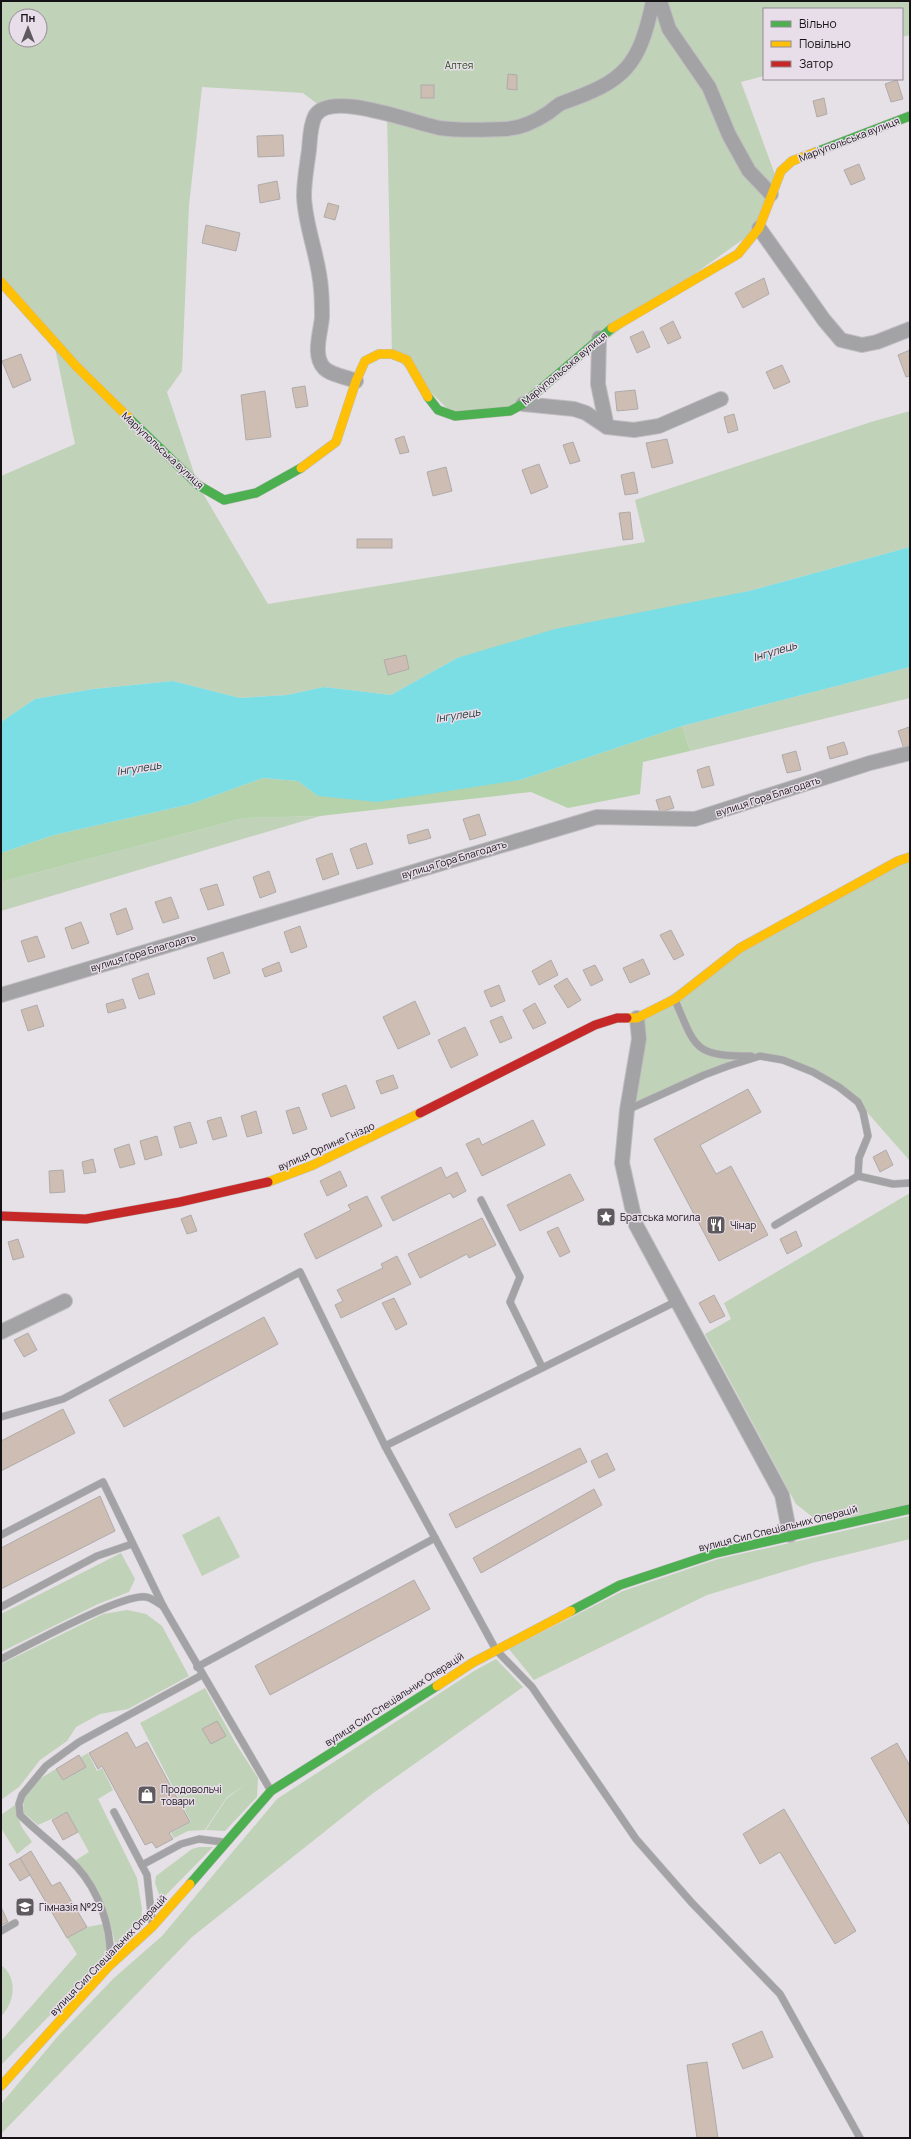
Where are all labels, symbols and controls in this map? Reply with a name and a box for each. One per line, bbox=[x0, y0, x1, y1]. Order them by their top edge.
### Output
north arrow bbox=[8, 8, 48, 48]
legend bbox=[763, 8, 903, 80]
text: Пн bbox=[21, 10, 36, 25]
text: Вільно bbox=[799, 15, 837, 32]
text: Повільно bbox=[799, 35, 851, 52]
text: Затор bbox=[799, 55, 833, 72]
park label: Алтея bbox=[445, 58, 473, 72]
street label: Маріупольська вулиця bbox=[796, 113, 902, 165]
street label: Маріупольська вулиця bbox=[518, 328, 610, 408]
street label: Маріупольська вулиця bbox=[119, 408, 207, 492]
water label: Інгулець bbox=[751, 636, 800, 664]
water label: Інгулець bbox=[434, 703, 482, 725]
water label: Інгулець bbox=[115, 756, 163, 778]
street label: вулиця Гора Благодать bbox=[714, 772, 822, 820]
street label: вулиця Гора Благодать bbox=[400, 836, 508, 882]
street label: вулиця Гора Благодать bbox=[89, 929, 197, 975]
street label: вулиця Орлине Гніздо bbox=[275, 1118, 377, 1174]
place icon: Братська могила bbox=[595, 1206, 617, 1228]
place label: Братська могила bbox=[620, 1210, 700, 1224]
restaurant icon: Чінар bbox=[705, 1214, 727, 1236]
place label: Чінар bbox=[730, 1218, 756, 1232]
street label: вулиця Сил Спеціальних Операцій bbox=[697, 1501, 859, 1555]
street label: вулиця Сил Спеціальних Операцій bbox=[322, 1649, 466, 1749]
place label: Продовольчі товари bbox=[161, 1782, 222, 1808]
shop icon: Продовольчі товари bbox=[136, 1784, 158, 1806]
street label: вулиця Сил Спеціальних Операцій bbox=[46, 1891, 170, 2019]
school or university icon: Гімназія №29 bbox=[14, 1896, 36, 1918]
place label: Гімназія №29 bbox=[39, 1900, 103, 1914]

